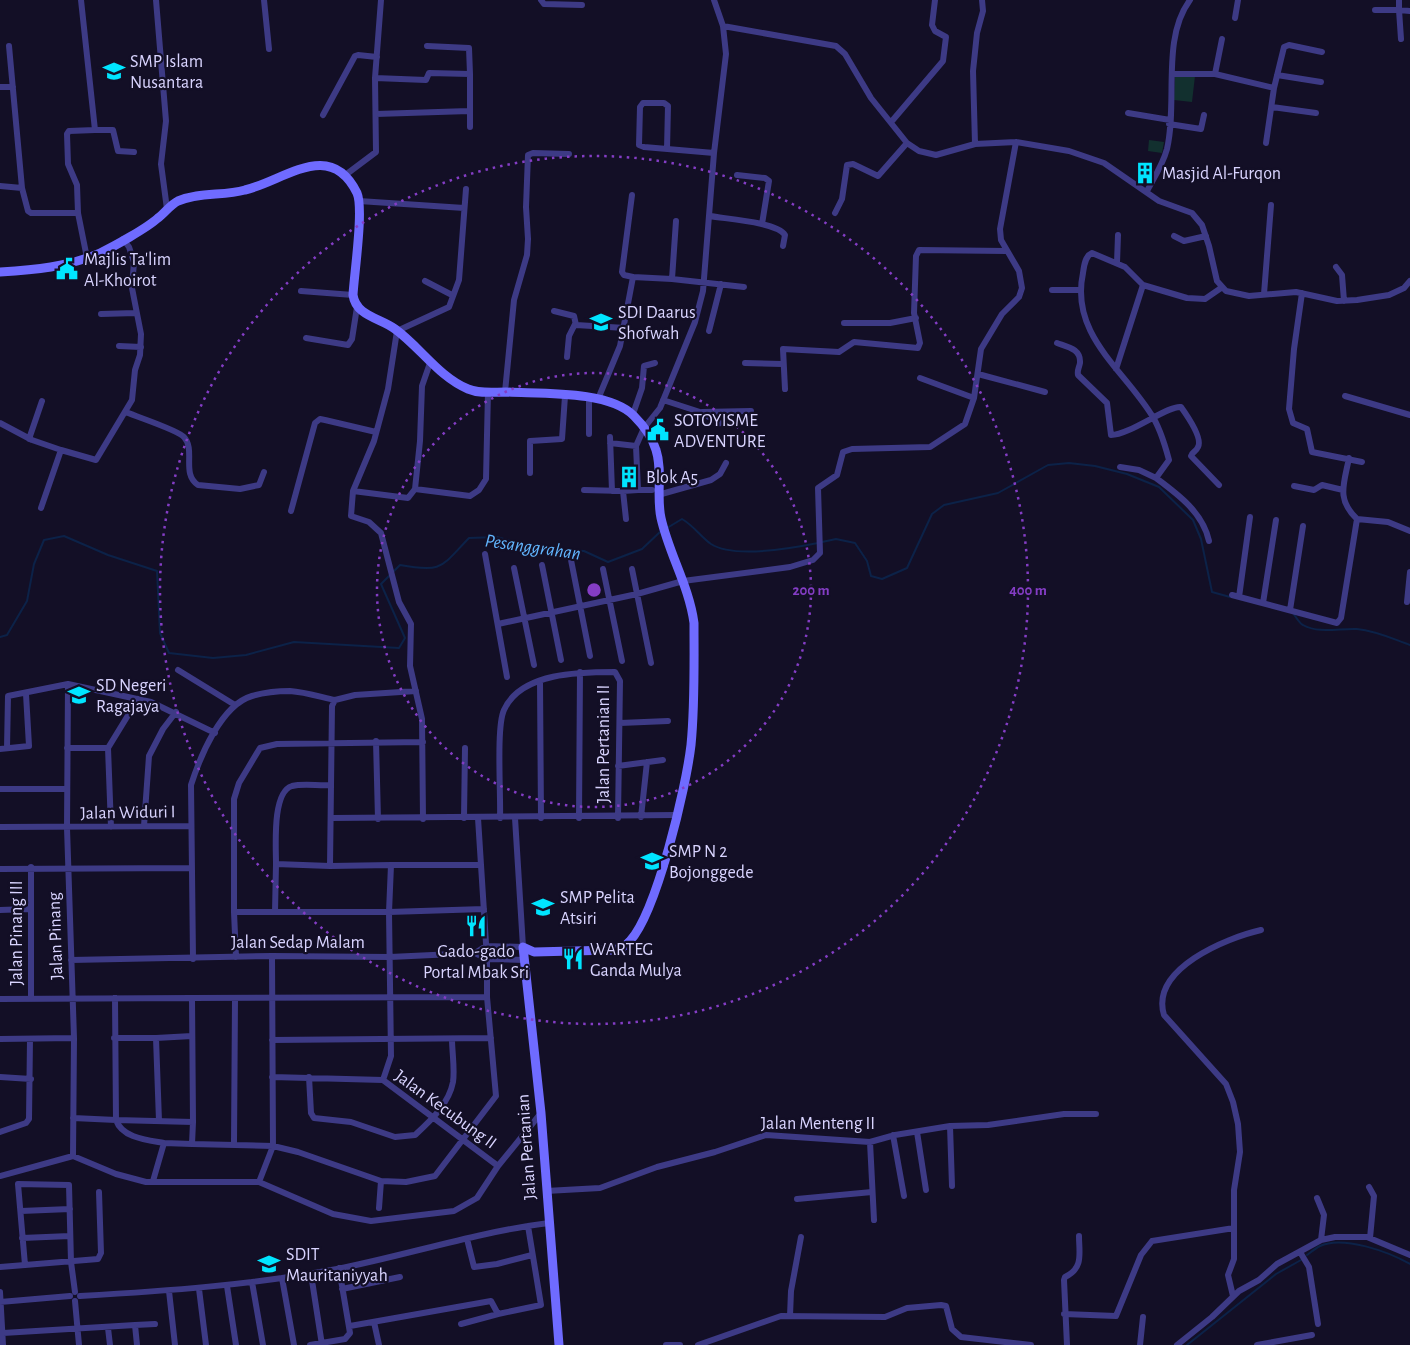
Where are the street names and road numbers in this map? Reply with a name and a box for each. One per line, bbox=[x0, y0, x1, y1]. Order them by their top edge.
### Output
street label: Jalan Pertanian II bbox=[595, 685, 613, 803]
street label: Jalan Widuri I bbox=[80, 803, 176, 823]
street label: Jalan Pinang III bbox=[8, 880, 26, 986]
street label: Jalan Pinang bbox=[45, 892, 67, 980]
street label: Jalan Sedap Malam bbox=[231, 934, 365, 952]
street label: Jalan Kecubung II bbox=[391, 1067, 500, 1153]
street label: Jalan Pertanian bbox=[514, 1093, 540, 1200]
street label: Jalan Menteng II bbox=[761, 1115, 875, 1133]

